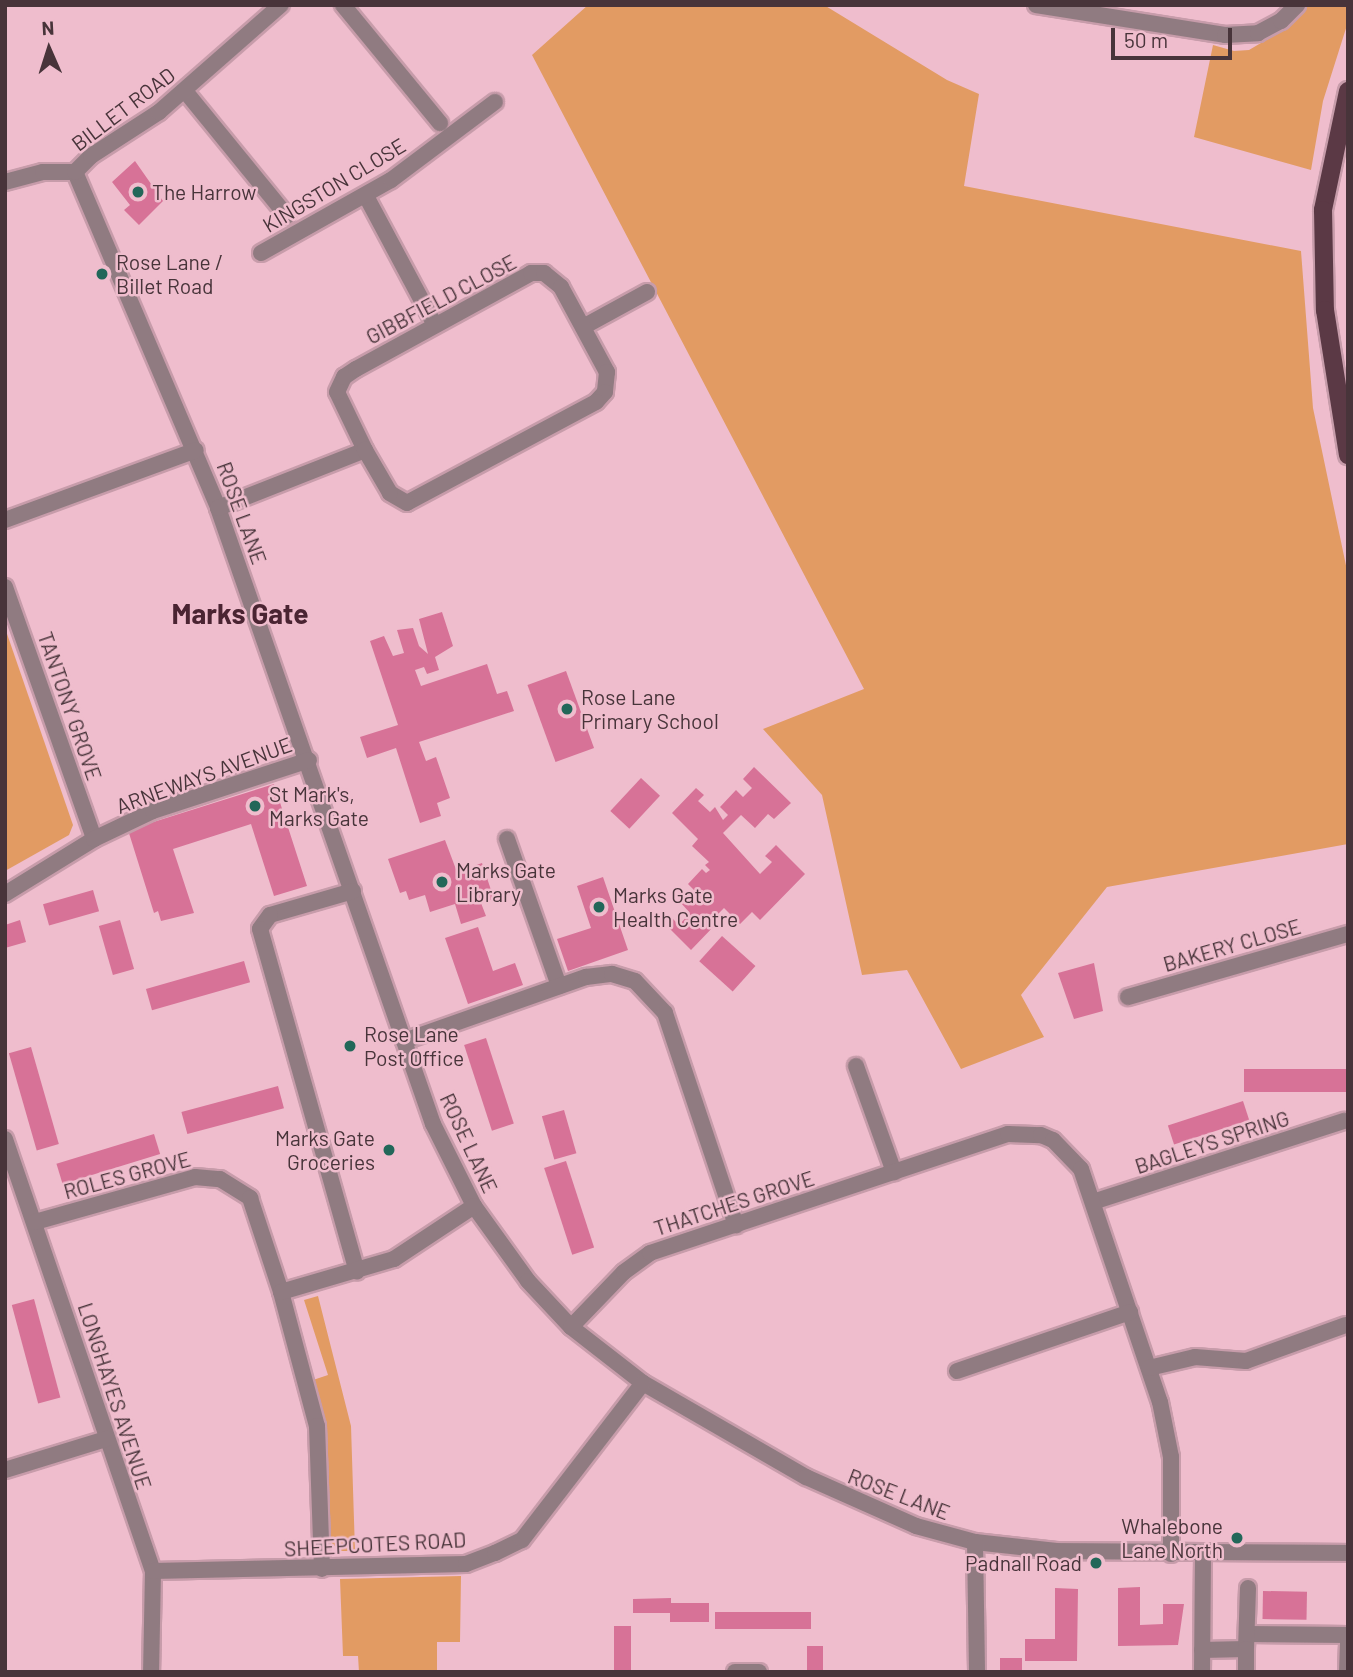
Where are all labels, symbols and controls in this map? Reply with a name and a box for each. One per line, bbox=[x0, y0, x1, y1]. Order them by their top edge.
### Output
north arrow bbox=[14, 14, 84, 84]
scale bar bbox=[1115, 14, 1236, 58]
text: N bbox=[41, 16, 55, 39]
text: 50 m bbox=[1124, 27, 1168, 52]
street label: BILLET ROAD bbox=[66, 62, 180, 156]
street label: KINGSTON CLOSE bbox=[258, 132, 410, 238]
place label: The Harrow bbox=[152, 179, 256, 205]
marker: The Harrow bbox=[130, 184, 146, 200]
place label: Rose Lane / Billet Road bbox=[116, 249, 223, 299]
street label: GIBBFIELD CLOSE bbox=[362, 249, 520, 349]
marker: Rose Lane / Billet Road bbox=[94, 266, 110, 282]
street label: ROSE LANE bbox=[212, 458, 272, 568]
district label: Marks Gate bbox=[171, 596, 309, 630]
street label: TANTONY GROVE bbox=[33, 628, 107, 784]
place label: Rose Lane Primary School bbox=[581, 684, 719, 734]
marker: Rose Lane Primary School bbox=[559, 701, 575, 717]
street label: ARNEWAYS AVENUE bbox=[113, 731, 295, 819]
place label: St Mark's, Marks Gate bbox=[269, 781, 369, 831]
marker: St Mark's, Marks Gate bbox=[247, 798, 263, 814]
place label: Marks Gate Library bbox=[456, 857, 556, 907]
marker: Marks Gate Library bbox=[434, 874, 450, 890]
place label: Marks Gate Health Centre bbox=[613, 882, 738, 932]
marker: Marks Gate Health Centre bbox=[591, 899, 607, 915]
street label: BAKERY CLOSE bbox=[1160, 913, 1304, 977]
place label: Rose Lane Post Office bbox=[364, 1021, 464, 1071]
marker: Rose Lane Post Office bbox=[342, 1038, 358, 1054]
street label: ROSE LANE bbox=[435, 1089, 503, 1197]
street label: BAGLEYS SPRING bbox=[1132, 1105, 1292, 1179]
place label: Marks Gate Groceries bbox=[275, 1125, 375, 1175]
marker: Marks Gate Groceries bbox=[381, 1142, 397, 1158]
street label: ROLES GROVE bbox=[61, 1146, 193, 1204]
street label: THATCHES GROVE bbox=[651, 1165, 817, 1241]
street label: LONGHAYES AVENUE bbox=[73, 1299, 157, 1493]
street label: ROSE LANE bbox=[844, 1463, 954, 1525]
place label: Whalebone Lane North bbox=[1121, 1513, 1223, 1563]
street label: SHEEPCOTES ROAD bbox=[283, 1527, 467, 1561]
marker: Whalebone Lane North bbox=[1229, 1530, 1245, 1546]
place label: Padnall Road bbox=[965, 1550, 1082, 1576]
marker: Padnall Road bbox=[1088, 1555, 1104, 1571]

